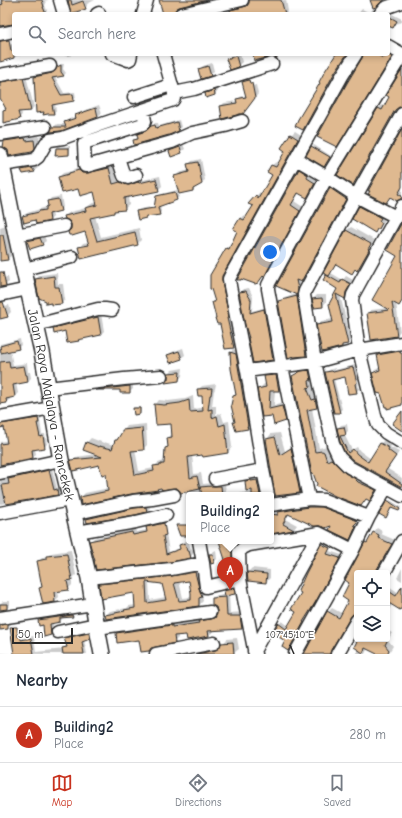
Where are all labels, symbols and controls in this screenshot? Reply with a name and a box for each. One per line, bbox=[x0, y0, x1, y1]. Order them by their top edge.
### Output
search box bbox=[12, 12, 390, 56]
icon: search bbox=[26, 23, 48, 45]
text: Search here bbox=[58, 25, 136, 43]
your location bbox=[260, 242, 280, 262]
street label: Jalan Raya Majalaya - Rancekek bbox=[24, 307, 78, 503]
popup bbox=[186, 492, 274, 544]
text: Building2 bbox=[200, 502, 260, 520]
text: Place bbox=[200, 520, 230, 535]
pin: A bbox=[217, 557, 243, 590]
map controls bbox=[354, 570, 390, 642]
button: locate bbox=[354, 570, 390, 606]
button: layers bbox=[354, 606, 390, 642]
scale bar bbox=[12, 626, 73, 645]
text: 50 m bbox=[18, 628, 43, 641]
text: 107°45'10"E bbox=[266, 629, 314, 641]
text: Nearby bbox=[16, 671, 67, 690]
text: Building2 bbox=[54, 718, 113, 736]
text: A bbox=[25, 727, 33, 742]
text: 280 m bbox=[349, 727, 386, 742]
text: Place bbox=[54, 736, 84, 751]
tab: Map bbox=[51, 772, 73, 809]
tab: Directions bbox=[175, 772, 222, 809]
tab: Saved bbox=[324, 772, 351, 809]

